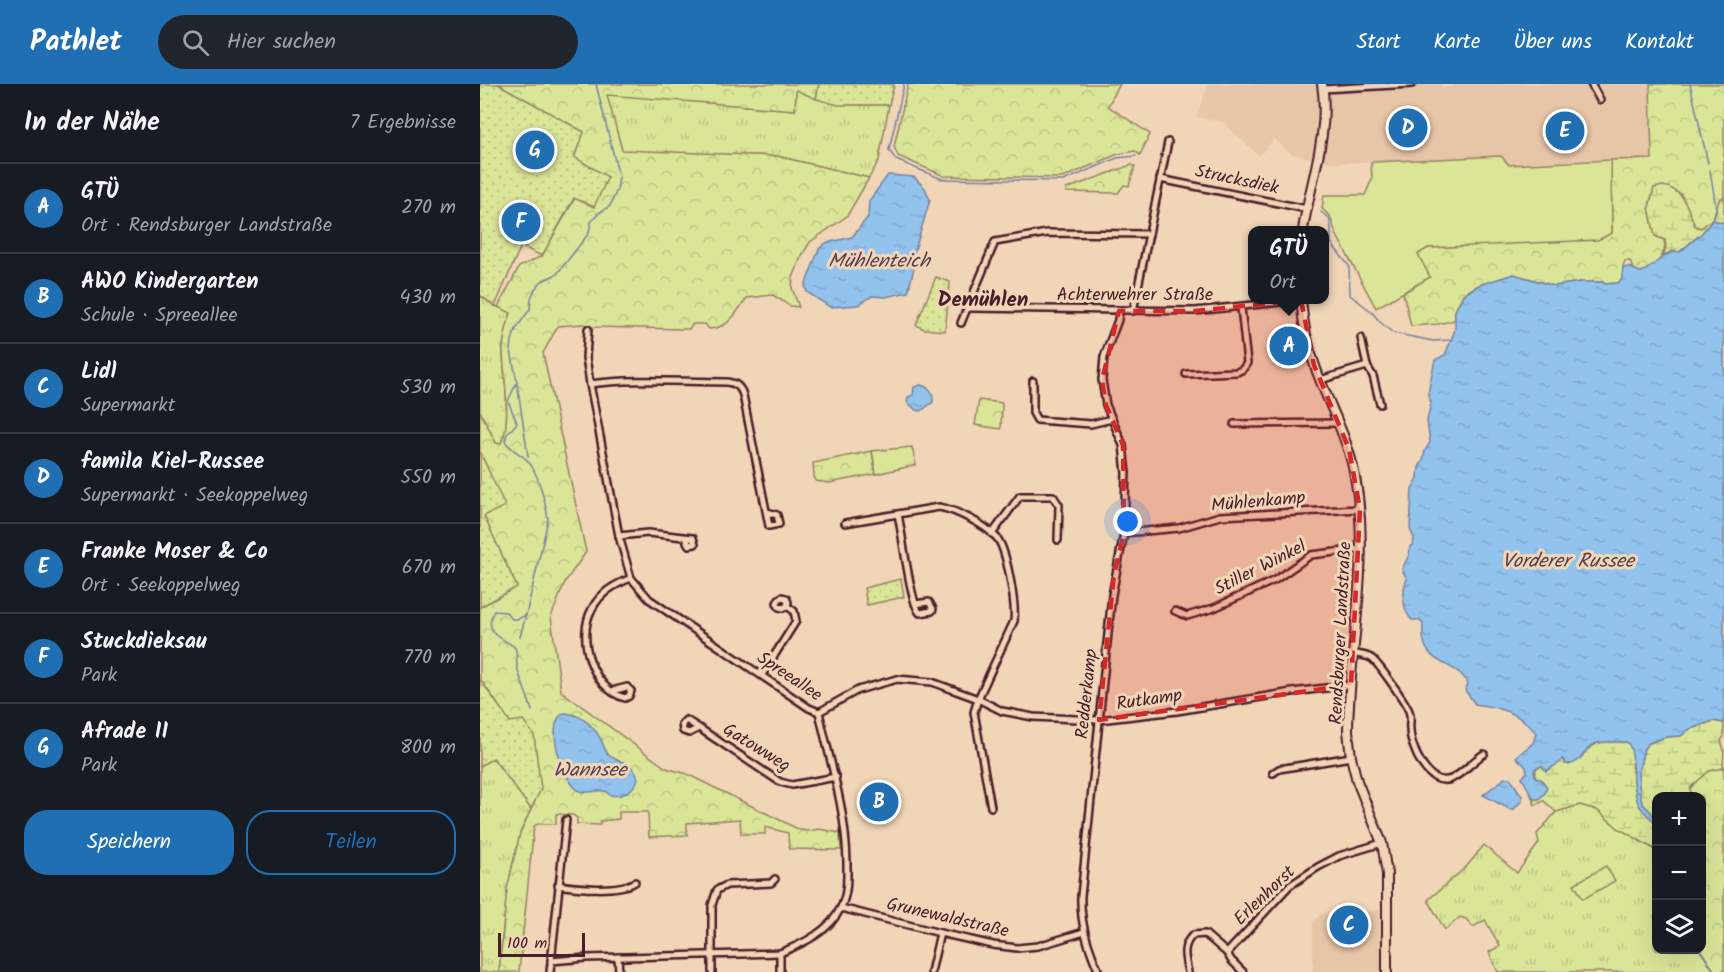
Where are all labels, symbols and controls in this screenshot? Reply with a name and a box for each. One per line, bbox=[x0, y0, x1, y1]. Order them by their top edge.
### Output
search box bbox=[158, 15, 578, 69]
text: Pathlet bbox=[30, 20, 122, 65]
text: Hier suchen bbox=[227, 25, 336, 60]
icon: search bbox=[179, 26, 212, 59]
text: Start bbox=[1356, 26, 1401, 59]
text: Karte bbox=[1434, 26, 1480, 59]
text: Über uns bbox=[1513, 26, 1592, 59]
text: Kontakt bbox=[1625, 26, 1694, 59]
text: In der Nähe bbox=[24, 102, 160, 144]
pin: D bbox=[1388, 106, 1428, 150]
text: 7 Ergebnisse bbox=[350, 107, 456, 139]
pin: E bbox=[1546, 108, 1584, 154]
pin: G bbox=[516, 128, 554, 172]
street label: Strucksdiek bbox=[1192, 157, 1282, 204]
text: GTÜ bbox=[81, 175, 119, 210]
text: A bbox=[37, 192, 50, 224]
text: 270 m bbox=[401, 192, 456, 224]
pin: F bbox=[502, 200, 540, 244]
text: Ort · Rendsburger Landstraße bbox=[81, 210, 332, 242]
popup bbox=[1248, 226, 1329, 304]
text: GTÜ bbox=[1270, 232, 1307, 267]
water label: Mühlenteich bbox=[828, 246, 932, 278]
text: AWO Kindergarten bbox=[81, 265, 259, 300]
text: Ort bbox=[1270, 267, 1296, 299]
street label: Achterwehrer Straße bbox=[1057, 281, 1213, 310]
text: B bbox=[37, 282, 50, 314]
text: 430 m bbox=[400, 282, 456, 314]
district label: Demühlen bbox=[938, 284, 1028, 317]
text: Schule · Spreeallee bbox=[81, 300, 238, 332]
pin: A bbox=[1270, 324, 1308, 368]
text: Lidl bbox=[81, 355, 116, 390]
text: C bbox=[37, 372, 50, 404]
text: 530 m bbox=[400, 372, 456, 404]
text: Supermarkt bbox=[81, 390, 175, 422]
text: famila Kiel-Russee bbox=[81, 445, 264, 480]
text: D bbox=[37, 462, 50, 494]
text: 550 m bbox=[401, 462, 456, 494]
text: Supermarkt · Seekoppelweg bbox=[81, 480, 308, 512]
street label: Mühlenkamp bbox=[1210, 484, 1307, 521]
your location bbox=[1113, 507, 1142, 536]
street label: Stiller Winkel bbox=[1210, 532, 1312, 604]
text: Franke Moser & Co bbox=[81, 535, 268, 570]
street label: Rendsburger Landstraße bbox=[1322, 541, 1361, 725]
water label: Vorderer Russee bbox=[1502, 546, 1636, 578]
text: E bbox=[38, 552, 49, 584]
text: 670 m bbox=[402, 552, 456, 584]
text: Ort · Seekoppelweg bbox=[81, 570, 240, 602]
text: Stuckdieksau bbox=[81, 625, 207, 660]
text: F bbox=[38, 642, 49, 674]
text: 770 m bbox=[404, 642, 456, 674]
street label: Spreeallee bbox=[750, 645, 828, 710]
street label: Redderkamp bbox=[1068, 647, 1107, 741]
text: Park bbox=[81, 660, 117, 692]
street label: Rutkamp bbox=[1115, 681, 1184, 719]
text: Afrade II bbox=[81, 715, 168, 750]
street label: Gatowweg bbox=[717, 716, 796, 781]
text: G bbox=[38, 732, 49, 764]
text: 800 m bbox=[400, 732, 456, 764]
text: Park bbox=[81, 750, 117, 782]
water label: Wannsee bbox=[554, 755, 628, 787]
pin: B bbox=[860, 780, 898, 824]
map controls bbox=[1652, 792, 1706, 954]
button: + bbox=[1652, 792, 1706, 846]
button: Speichern bbox=[24, 810, 234, 875]
button: Teilen bbox=[246, 810, 456, 875]
button: − bbox=[1652, 846, 1706, 900]
street label: Erlenhorst bbox=[1227, 858, 1304, 933]
street label: Grunewaldstraße bbox=[884, 890, 1012, 947]
button: layers bbox=[1652, 900, 1706, 954]
pin: C bbox=[1330, 902, 1368, 948]
scale bar bbox=[498, 930, 585, 958]
text: 100 m bbox=[507, 931, 547, 956]

